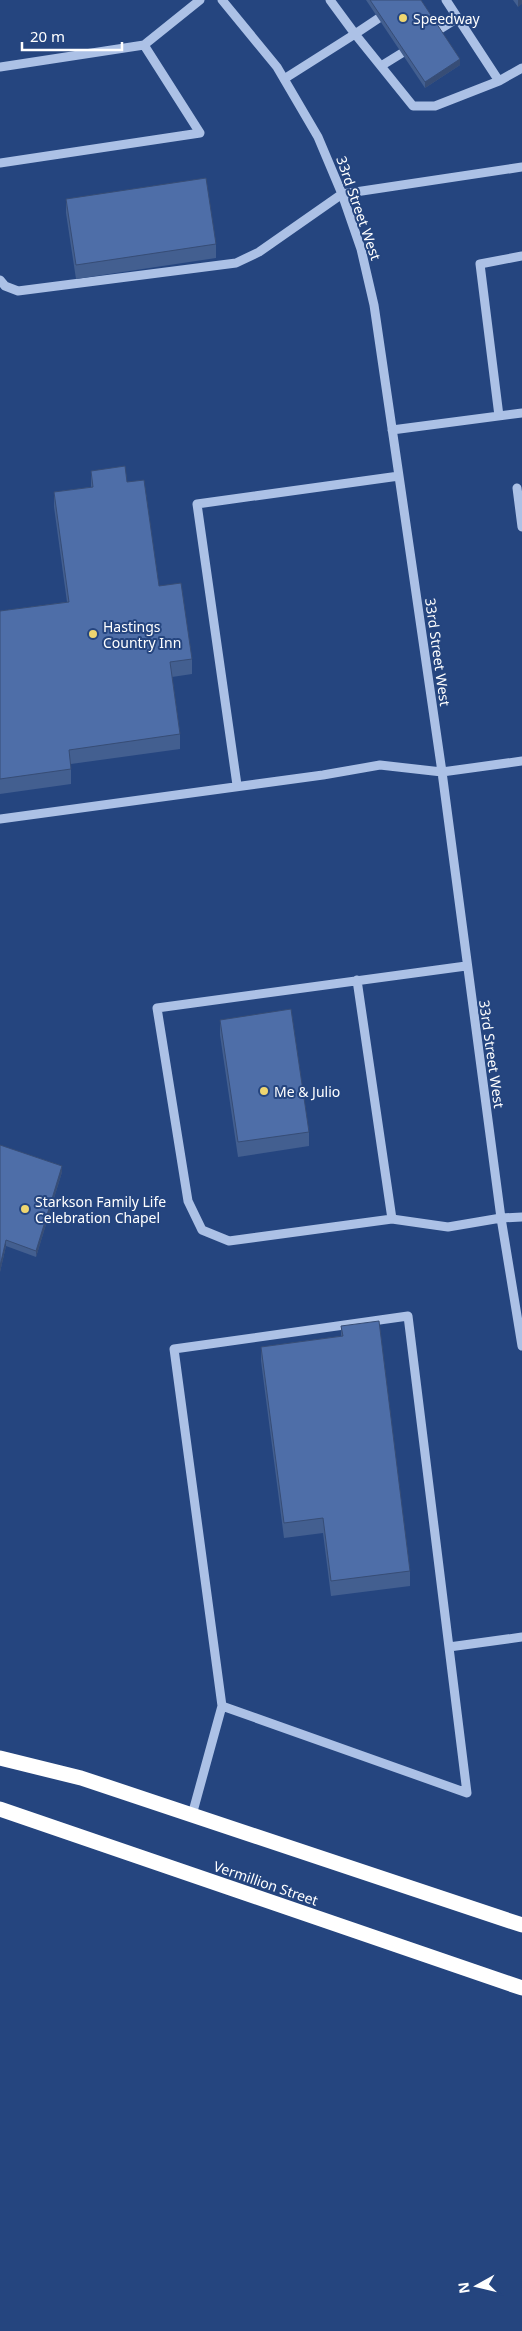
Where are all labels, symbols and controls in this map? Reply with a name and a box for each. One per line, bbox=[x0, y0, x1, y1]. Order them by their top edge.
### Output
place label: Speedway bbox=[413, 9, 481, 28]
marker: Speedway bbox=[397, 12, 409, 24]
scale bar bbox=[22, 20, 122, 52]
text: 20 m bbox=[30, 26, 65, 46]
street label: 33rd Street West bbox=[332, 153, 386, 263]
street label: 33rd Street West bbox=[421, 597, 455, 707]
place label: Hastings Country Inn bbox=[103, 617, 181, 652]
marker: Hastings Country Inn bbox=[87, 628, 99, 640]
street label: 33rd Street West bbox=[475, 999, 509, 1109]
place label: Me & Julio bbox=[274, 1082, 340, 1101]
marker: Me & Julio bbox=[258, 1085, 270, 1097]
place label: Starkson Family Life Celebration Chapel bbox=[35, 1192, 166, 1227]
marker: Starkson Family Life Celebration Chapel bbox=[19, 1203, 31, 1215]
street label: Vermillion Street bbox=[211, 1856, 321, 1910]
north arrow bbox=[452, 2261, 502, 2311]
text: N bbox=[453, 2281, 474, 2295]

